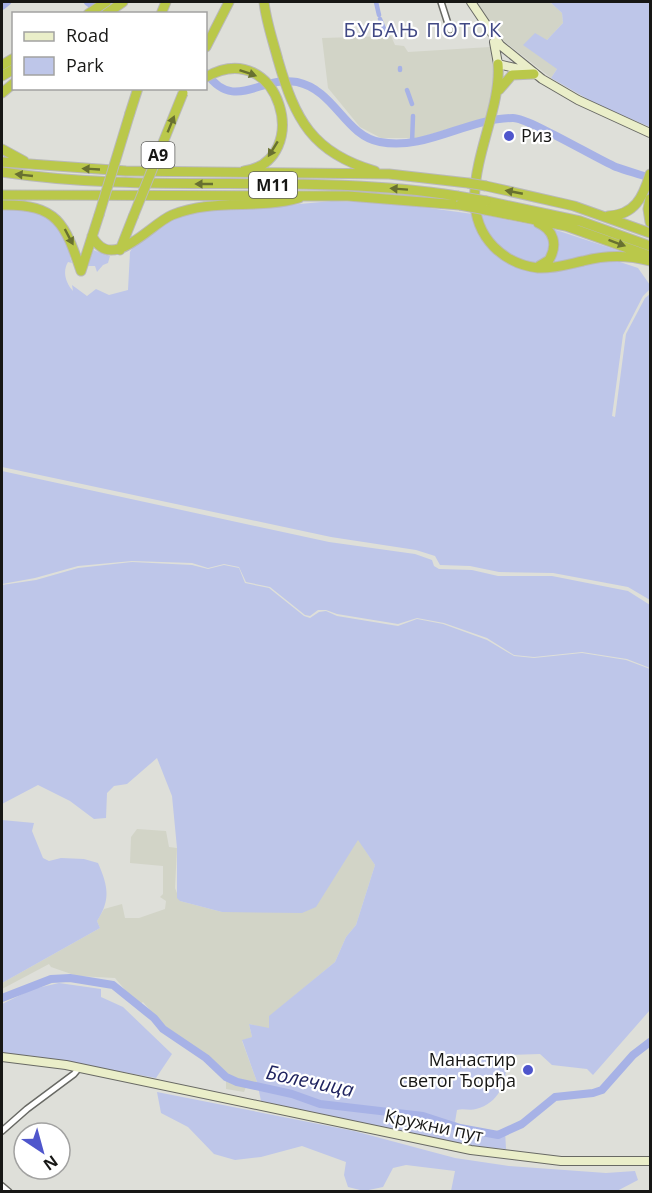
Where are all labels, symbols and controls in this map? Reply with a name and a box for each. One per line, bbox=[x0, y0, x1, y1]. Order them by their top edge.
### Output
legend bbox=[12, 12, 207, 90]
district label: БУБАЊ ПОТОК bbox=[343, 16, 503, 43]
text: Road bbox=[66, 23, 109, 47]
text: Park bbox=[66, 53, 104, 77]
one-way arrow bbox=[239, 69, 257, 78]
one-way arrow bbox=[166, 114, 176, 132]
place label: Риз bbox=[521, 123, 552, 147]
marker: Риз bbox=[502, 129, 516, 143]
one-way arrow bbox=[268, 141, 279, 157]
road number: A9 bbox=[142, 142, 174, 168]
one-way arrow bbox=[81, 165, 100, 174]
one-way arrow bbox=[14, 170, 33, 180]
road number: M11 bbox=[249, 172, 297, 198]
one-way arrow bbox=[195, 179, 214, 189]
one-way arrow bbox=[390, 184, 409, 193]
one-way arrow bbox=[505, 187, 524, 196]
one-way arrow bbox=[64, 228, 74, 245]
one-way arrow bbox=[608, 239, 626, 249]
place label: Манастир светог Ђорђа bbox=[399, 1047, 516, 1092]
water label: Болечица bbox=[264, 1058, 357, 1103]
marker: Манастир светог Ђорђа bbox=[521, 1063, 535, 1077]
street label: Кружни пут bbox=[383, 1103, 486, 1147]
north arrow bbox=[12, 1121, 72, 1181]
text: N bbox=[39, 1150, 63, 1176]

